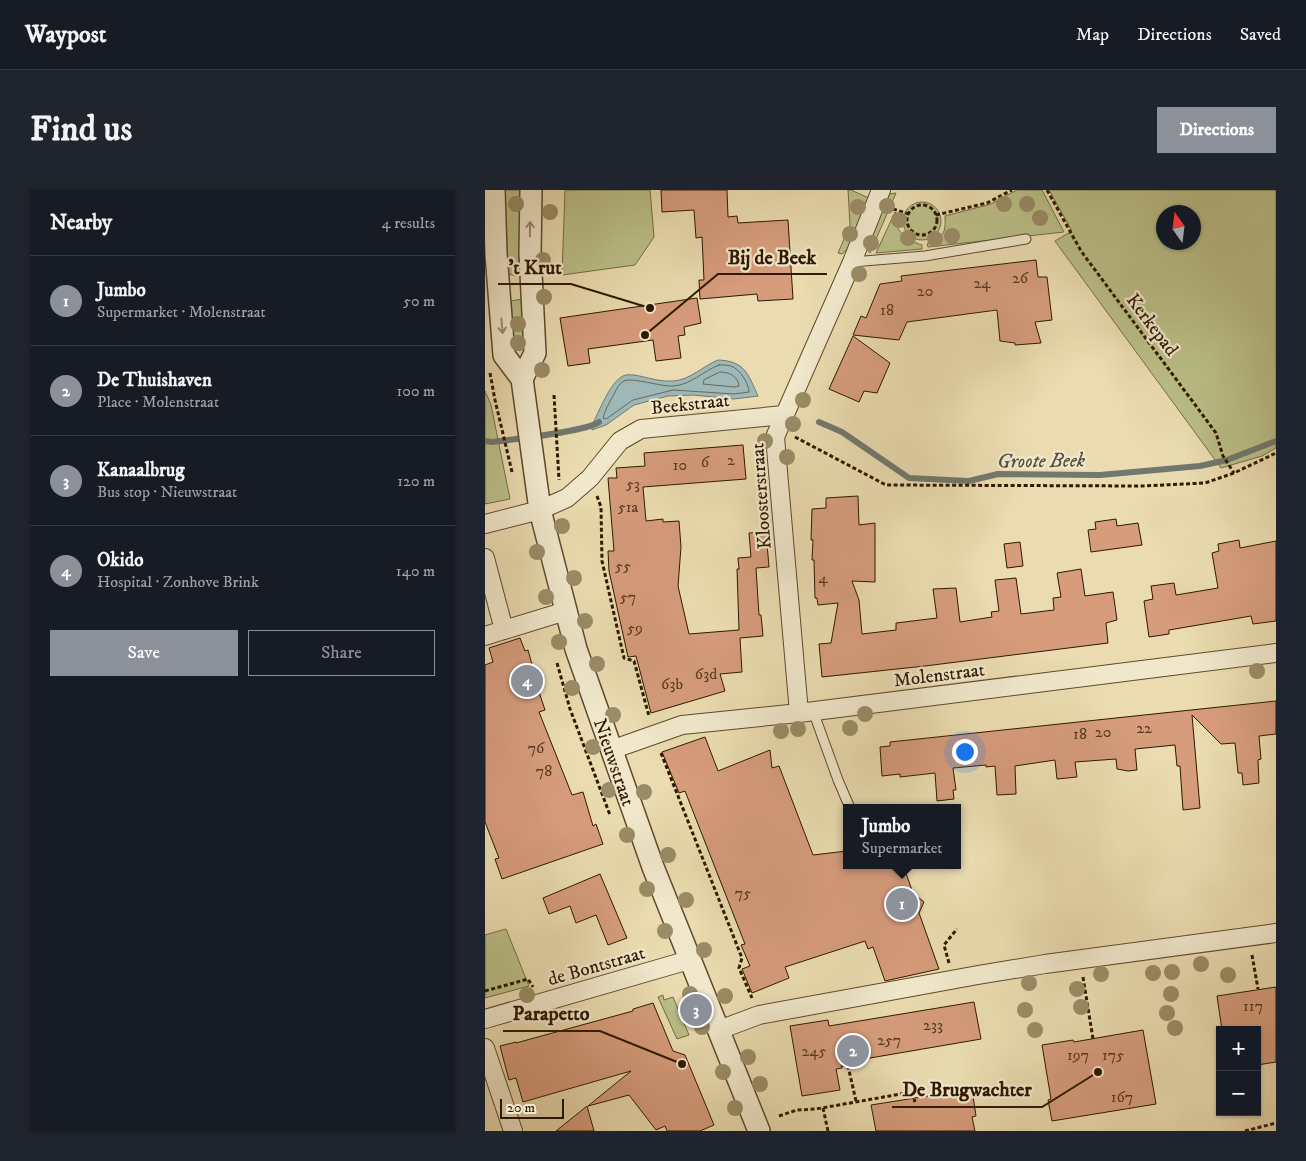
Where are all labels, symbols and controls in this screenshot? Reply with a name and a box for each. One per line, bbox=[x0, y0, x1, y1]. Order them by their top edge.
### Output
text: Waypost bbox=[25, 20, 106, 50]
text: Map bbox=[1076, 24, 1109, 46]
text: Directions bbox=[1137, 24, 1212, 46]
text: Saved bbox=[1240, 24, 1281, 46]
button: Directions bbox=[1157, 107, 1276, 153]
text: Find us bbox=[30, 108, 132, 152]
north arrow bbox=[1156, 205, 1201, 250]
text: Nearby bbox=[50, 210, 112, 236]
text: 4 results bbox=[382, 213, 435, 233]
one-way arrow bbox=[525, 221, 535, 237]
callout: Bij de Beek bbox=[718, 239, 827, 274]
text: Bij de Beek bbox=[728, 246, 817, 271]
callout: 't Krut bbox=[498, 249, 571, 284]
text: 't Krut bbox=[508, 256, 562, 281]
house number: 26 bbox=[1012, 268, 1029, 288]
house number: 24 bbox=[973, 273, 991, 293]
text: Jumbo bbox=[97, 279, 146, 302]
house number: 20 bbox=[917, 281, 933, 301]
street label: Kerkepad bbox=[1121, 289, 1183, 361]
text: 1 bbox=[63, 291, 69, 311]
text: 50 m bbox=[403, 291, 435, 311]
house number: 18 bbox=[880, 300, 894, 320]
text: Supermarket · Molenstraat bbox=[97, 302, 266, 322]
one-way arrow bbox=[497, 318, 507, 334]
text: De Thuishaven bbox=[97, 369, 212, 392]
text: 2 bbox=[62, 381, 70, 401]
text: 100 m bbox=[397, 381, 435, 401]
street label: Beekstraat bbox=[650, 389, 731, 420]
text: Place · Molenstraat bbox=[97, 392, 219, 412]
street label: Kloosterstraat bbox=[746, 442, 777, 550]
water label: Groote Beek bbox=[997, 448, 1086, 475]
house number: 2 bbox=[727, 450, 735, 470]
house number: 6 bbox=[701, 452, 710, 472]
house number: 10 bbox=[673, 455, 687, 475]
text: Kanaalbrug bbox=[97, 459, 185, 482]
text: 3 bbox=[63, 471, 69, 491]
text: 120 m bbox=[397, 471, 435, 491]
house number: 53 bbox=[626, 474, 640, 494]
text: Bus stop · Nieuwstraat bbox=[97, 482, 237, 502]
house number: 51a bbox=[618, 497, 639, 517]
text: Okido bbox=[97, 549, 143, 572]
house number: 55 bbox=[615, 556, 631, 576]
text: 4 bbox=[61, 561, 71, 581]
text: 140 m bbox=[396, 561, 435, 581]
house number: 4 bbox=[818, 568, 828, 588]
text: Hospital · Zonhove Brink bbox=[97, 572, 259, 592]
house number: 57 bbox=[620, 587, 636, 607]
house number: 59 bbox=[627, 618, 643, 638]
button: Save bbox=[50, 630, 238, 676]
button: Share bbox=[248, 630, 435, 676]
street label: Molenstraat bbox=[892, 659, 986, 692]
pin: 4 bbox=[511, 662, 543, 700]
house number: 63d bbox=[695, 664, 717, 684]
house number: 63b bbox=[661, 674, 683, 694]
street label: Nieuwstraat bbox=[588, 716, 639, 809]
house number: 22 bbox=[1136, 718, 1152, 738]
house number: 20 bbox=[1095, 722, 1111, 742]
house number: 18 bbox=[1073, 724, 1087, 744]
house number: 76 bbox=[528, 738, 545, 758]
your location bbox=[952, 739, 978, 765]
house number: 78 bbox=[536, 761, 552, 781]
popup bbox=[843, 804, 961, 869]
text: Jumbo bbox=[862, 815, 910, 838]
text: Supermarket bbox=[862, 838, 942, 858]
house number: 75 bbox=[735, 883, 751, 903]
pin: 1 bbox=[886, 885, 918, 923]
street label: de Bontstraat bbox=[545, 942, 648, 991]
pin: 3 bbox=[680, 991, 712, 1029]
callout: Parapetto bbox=[503, 996, 600, 1031]
house number: 117 bbox=[1243, 996, 1263, 1016]
text: Parapetto bbox=[513, 1002, 590, 1027]
house number: 233 bbox=[923, 1015, 943, 1035]
map controls bbox=[1216, 1026, 1261, 1116]
button: + bbox=[1216, 1026, 1261, 1071]
house number: 257 bbox=[877, 1030, 901, 1050]
pin: 2 bbox=[837, 1032, 869, 1070]
house number: 245 bbox=[802, 1041, 827, 1061]
house number: 197 bbox=[1067, 1045, 1089, 1065]
house number: 175 bbox=[1102, 1045, 1124, 1065]
button: − bbox=[1216, 1071, 1261, 1116]
callout: De Brugwachter bbox=[892, 1072, 1042, 1107]
text: De Brugwachter bbox=[902, 1078, 1032, 1103]
house number: 167 bbox=[1111, 1087, 1133, 1107]
scale bar bbox=[500, 1096, 564, 1119]
text: 20 m bbox=[507, 1099, 535, 1117]

